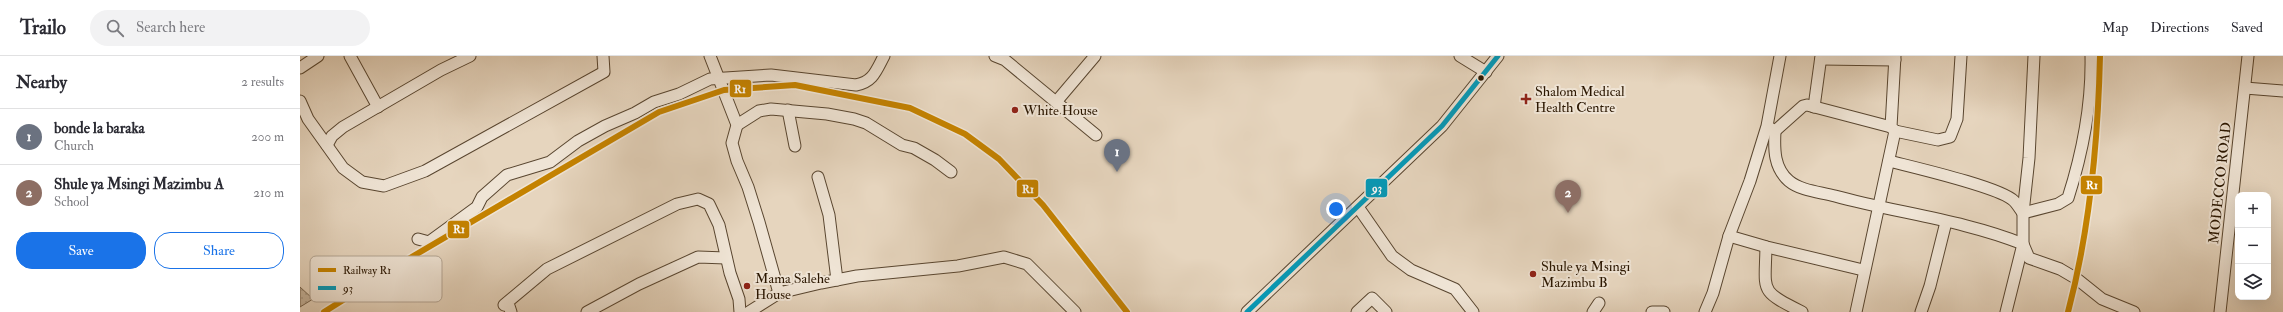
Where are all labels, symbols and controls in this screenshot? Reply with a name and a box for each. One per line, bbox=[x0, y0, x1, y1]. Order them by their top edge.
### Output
search box bbox=[90, 10, 370, 46]
text: Trailo bbox=[20, 16, 66, 40]
icon: search bbox=[104, 17, 126, 39]
text: Search here bbox=[136, 18, 205, 37]
text: Map bbox=[2102, 19, 2128, 36]
text: Directions bbox=[2150, 19, 2209, 36]
text: Saved bbox=[2231, 19, 2263, 36]
text: Nearby bbox=[16, 72, 67, 93]
unlabelled marker bbox=[1476, 73, 1486, 83]
text: 2 results bbox=[241, 74, 284, 90]
line badge: R1 bbox=[729, 79, 752, 98]
text: R1 bbox=[734, 83, 746, 96]
place label: Shalom Medical Health Centre bbox=[1535, 83, 1625, 116]
marker: Shalom Medical Health Centre bbox=[1520, 93, 1532, 105]
place label: White House bbox=[1022, 102, 1098, 119]
marker: White House bbox=[1010, 105, 1020, 115]
text: bonde la baraka bbox=[54, 119, 145, 138]
street label: MODECCO ROAD bbox=[2205, 121, 2235, 245]
text: 1 bbox=[27, 129, 31, 145]
text: 200 m bbox=[251, 129, 284, 145]
text: Church bbox=[54, 138, 94, 154]
pin: 1 bbox=[1104, 139, 1130, 172]
text: Shule ya Msingi Mazimbu A bbox=[54, 175, 224, 194]
line badge: R1 bbox=[2080, 175, 2103, 195]
line badge: 93 bbox=[1365, 178, 1388, 198]
line badge: R1 bbox=[1016, 179, 1039, 198]
text: R1 bbox=[2086, 179, 2098, 192]
pin: 2 bbox=[1555, 180, 1581, 213]
text: 93 bbox=[1371, 182, 1382, 195]
text: R1 bbox=[1022, 183, 1034, 196]
text: 2 bbox=[26, 185, 32, 201]
text: 210 m bbox=[253, 185, 284, 201]
map controls bbox=[2235, 192, 2271, 300]
button: + bbox=[2235, 192, 2271, 228]
text: School bbox=[54, 194, 89, 210]
your location bbox=[1326, 199, 1346, 219]
line badge: R1 bbox=[447, 220, 470, 239]
text: R1 bbox=[453, 223, 465, 236]
button: − bbox=[2235, 228, 2271, 264]
button: Save bbox=[16, 232, 146, 269]
button: Share bbox=[154, 232, 284, 269]
legend bbox=[310, 256, 442, 302]
place label: Shule ya Msingi Mazimbu B bbox=[1541, 258, 1631, 291]
text: Railway R1 bbox=[343, 264, 391, 278]
button: layers bbox=[2235, 264, 2271, 300]
marker: Shule ya Msingi Mazimbu B bbox=[1528, 269, 1538, 279]
place label: Mama Salehe House bbox=[755, 270, 830, 303]
marker: Mama Salehe House bbox=[742, 281, 752, 291]
text: 93 bbox=[342, 282, 353, 295]

